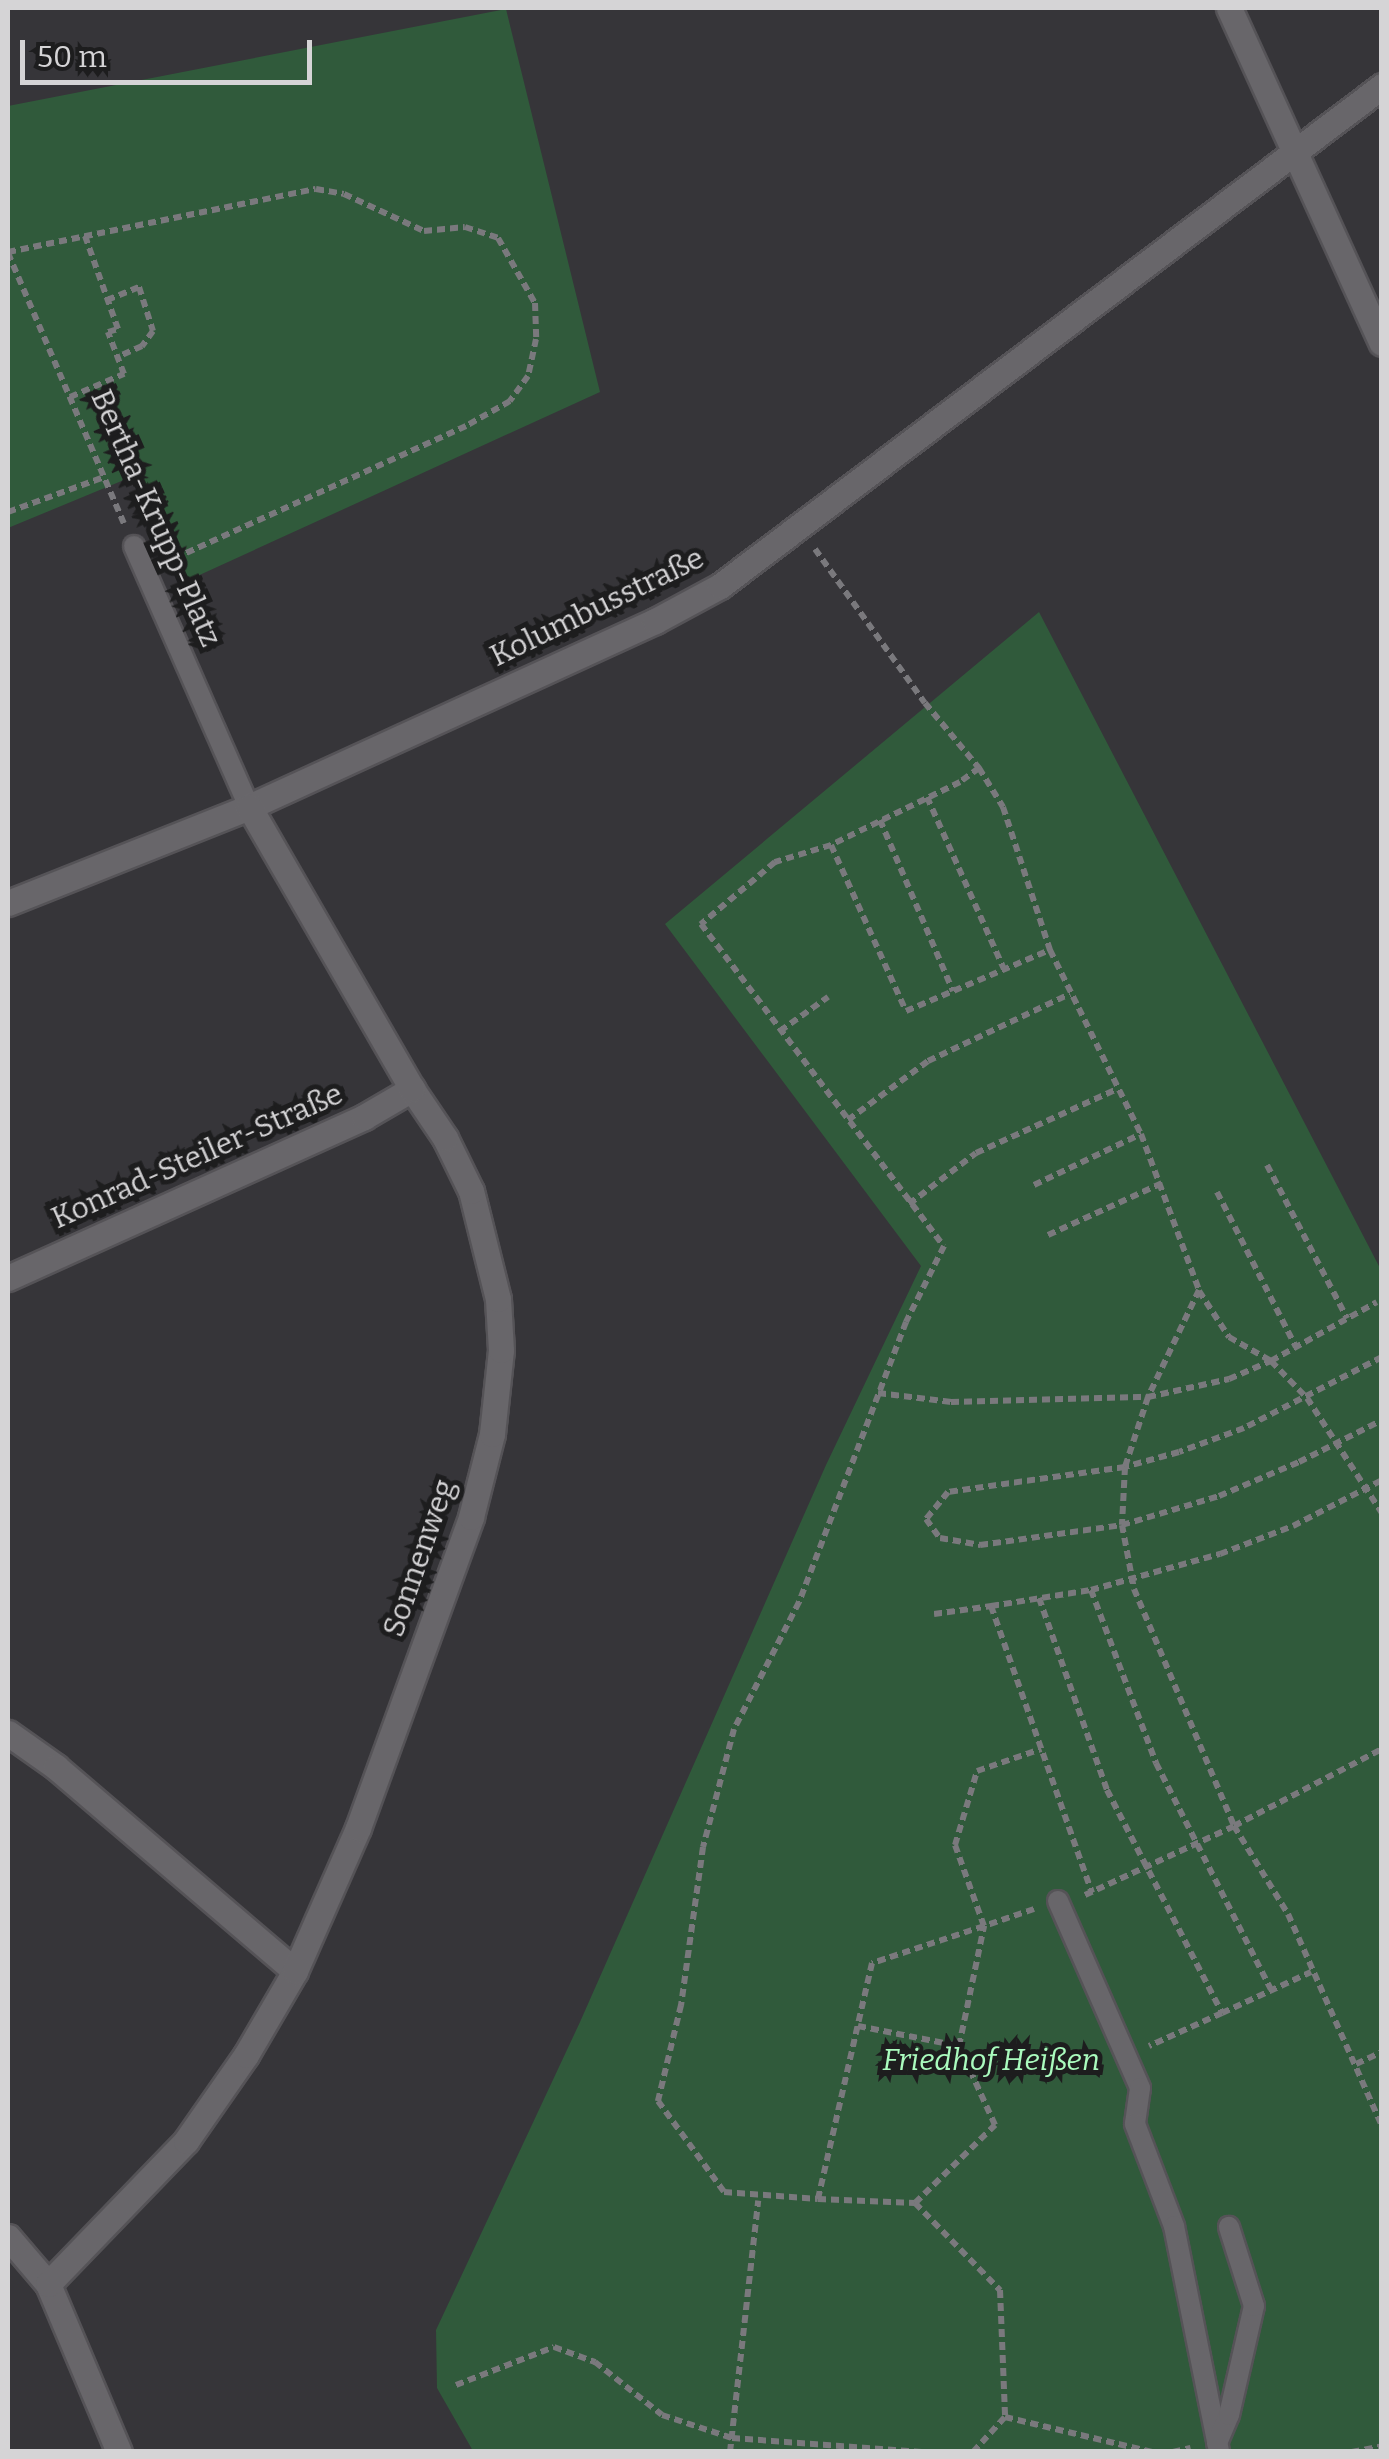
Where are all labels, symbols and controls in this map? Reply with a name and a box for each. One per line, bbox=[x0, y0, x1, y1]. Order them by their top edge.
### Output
scale bar bbox=[25, 20, 318, 82]
text: 50 m bbox=[37, 39, 107, 75]
street label: Bertha-Krupp-Platz bbox=[83, 384, 229, 652]
street label: Kolumbusstraße bbox=[484, 540, 710, 674]
street label: Konrad-Steiler-Straße bbox=[46, 1076, 348, 1236]
street label: Sonnenweg bbox=[375, 1475, 463, 1641]
park label: Friedhof Heißen bbox=[882, 2042, 1100, 2078]

